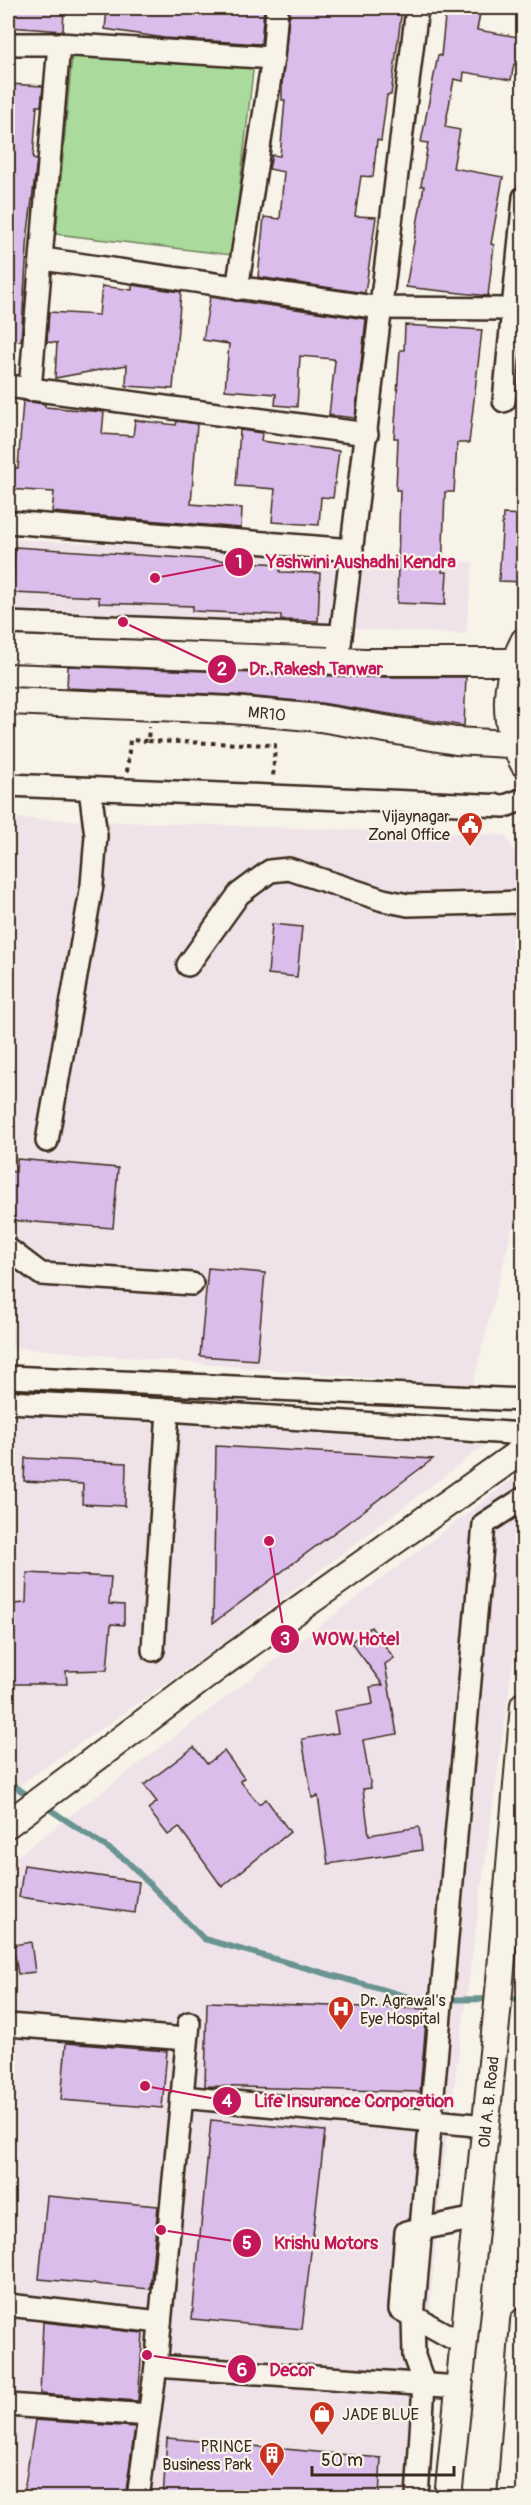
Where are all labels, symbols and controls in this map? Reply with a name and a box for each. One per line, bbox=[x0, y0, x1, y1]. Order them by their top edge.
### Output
callout: Yashwini Aushadhi Kendra bbox=[224, 544, 467, 580]
text: 1 bbox=[235, 551, 243, 574]
text: Yashwini Aushadhi Kendra bbox=[265, 551, 456, 574]
callout: Dr. Rakesh Tanwar bbox=[207, 651, 395, 687]
text: 2 bbox=[217, 658, 227, 681]
text: Dr. Rakesh Tanwar bbox=[249, 658, 384, 681]
street label: MR10 bbox=[247, 702, 287, 726]
place label: Vijaynagar Zonal Office bbox=[368, 807, 450, 845]
public building icon: Vijaynagar Zonal Office bbox=[455, 810, 485, 848]
callout: WOW Hotel bbox=[270, 1621, 412, 1657]
text: 3 bbox=[280, 1628, 290, 1651]
text: WOW Hotel bbox=[312, 1628, 400, 1651]
place label: Dr. Agrawal's Eye Hospital bbox=[360, 1991, 446, 2029]
hospital icon: Dr. Agrawal's Eye Hospital bbox=[326, 1994, 356, 2032]
street label: Old A. B. Road bbox=[474, 2055, 504, 2149]
callout: Life Insurance Corporation bbox=[212, 2083, 466, 2119]
text: 4 bbox=[222, 2090, 233, 2113]
text: Life Insurance Corporation bbox=[254, 2090, 454, 2113]
callout: Krishu Motors bbox=[232, 2225, 389, 2261]
text: 5 bbox=[242, 2232, 252, 2255]
text: Krishu Motors bbox=[274, 2232, 379, 2255]
callout: Decor bbox=[227, 2351, 327, 2387]
text: 6 bbox=[237, 2359, 247, 2382]
text: Decor bbox=[269, 2359, 315, 2382]
shop icon: JADE BLUE bbox=[307, 2399, 337, 2437]
place label: JADE BLUE bbox=[342, 2405, 419, 2425]
place label: PRINCE Business Park bbox=[162, 2437, 252, 2475]
scale bar bbox=[312, 2439, 454, 2477]
building icon: PRINCE Business Park bbox=[257, 2440, 287, 2478]
text: 50 m bbox=[321, 2449, 363, 2472]

